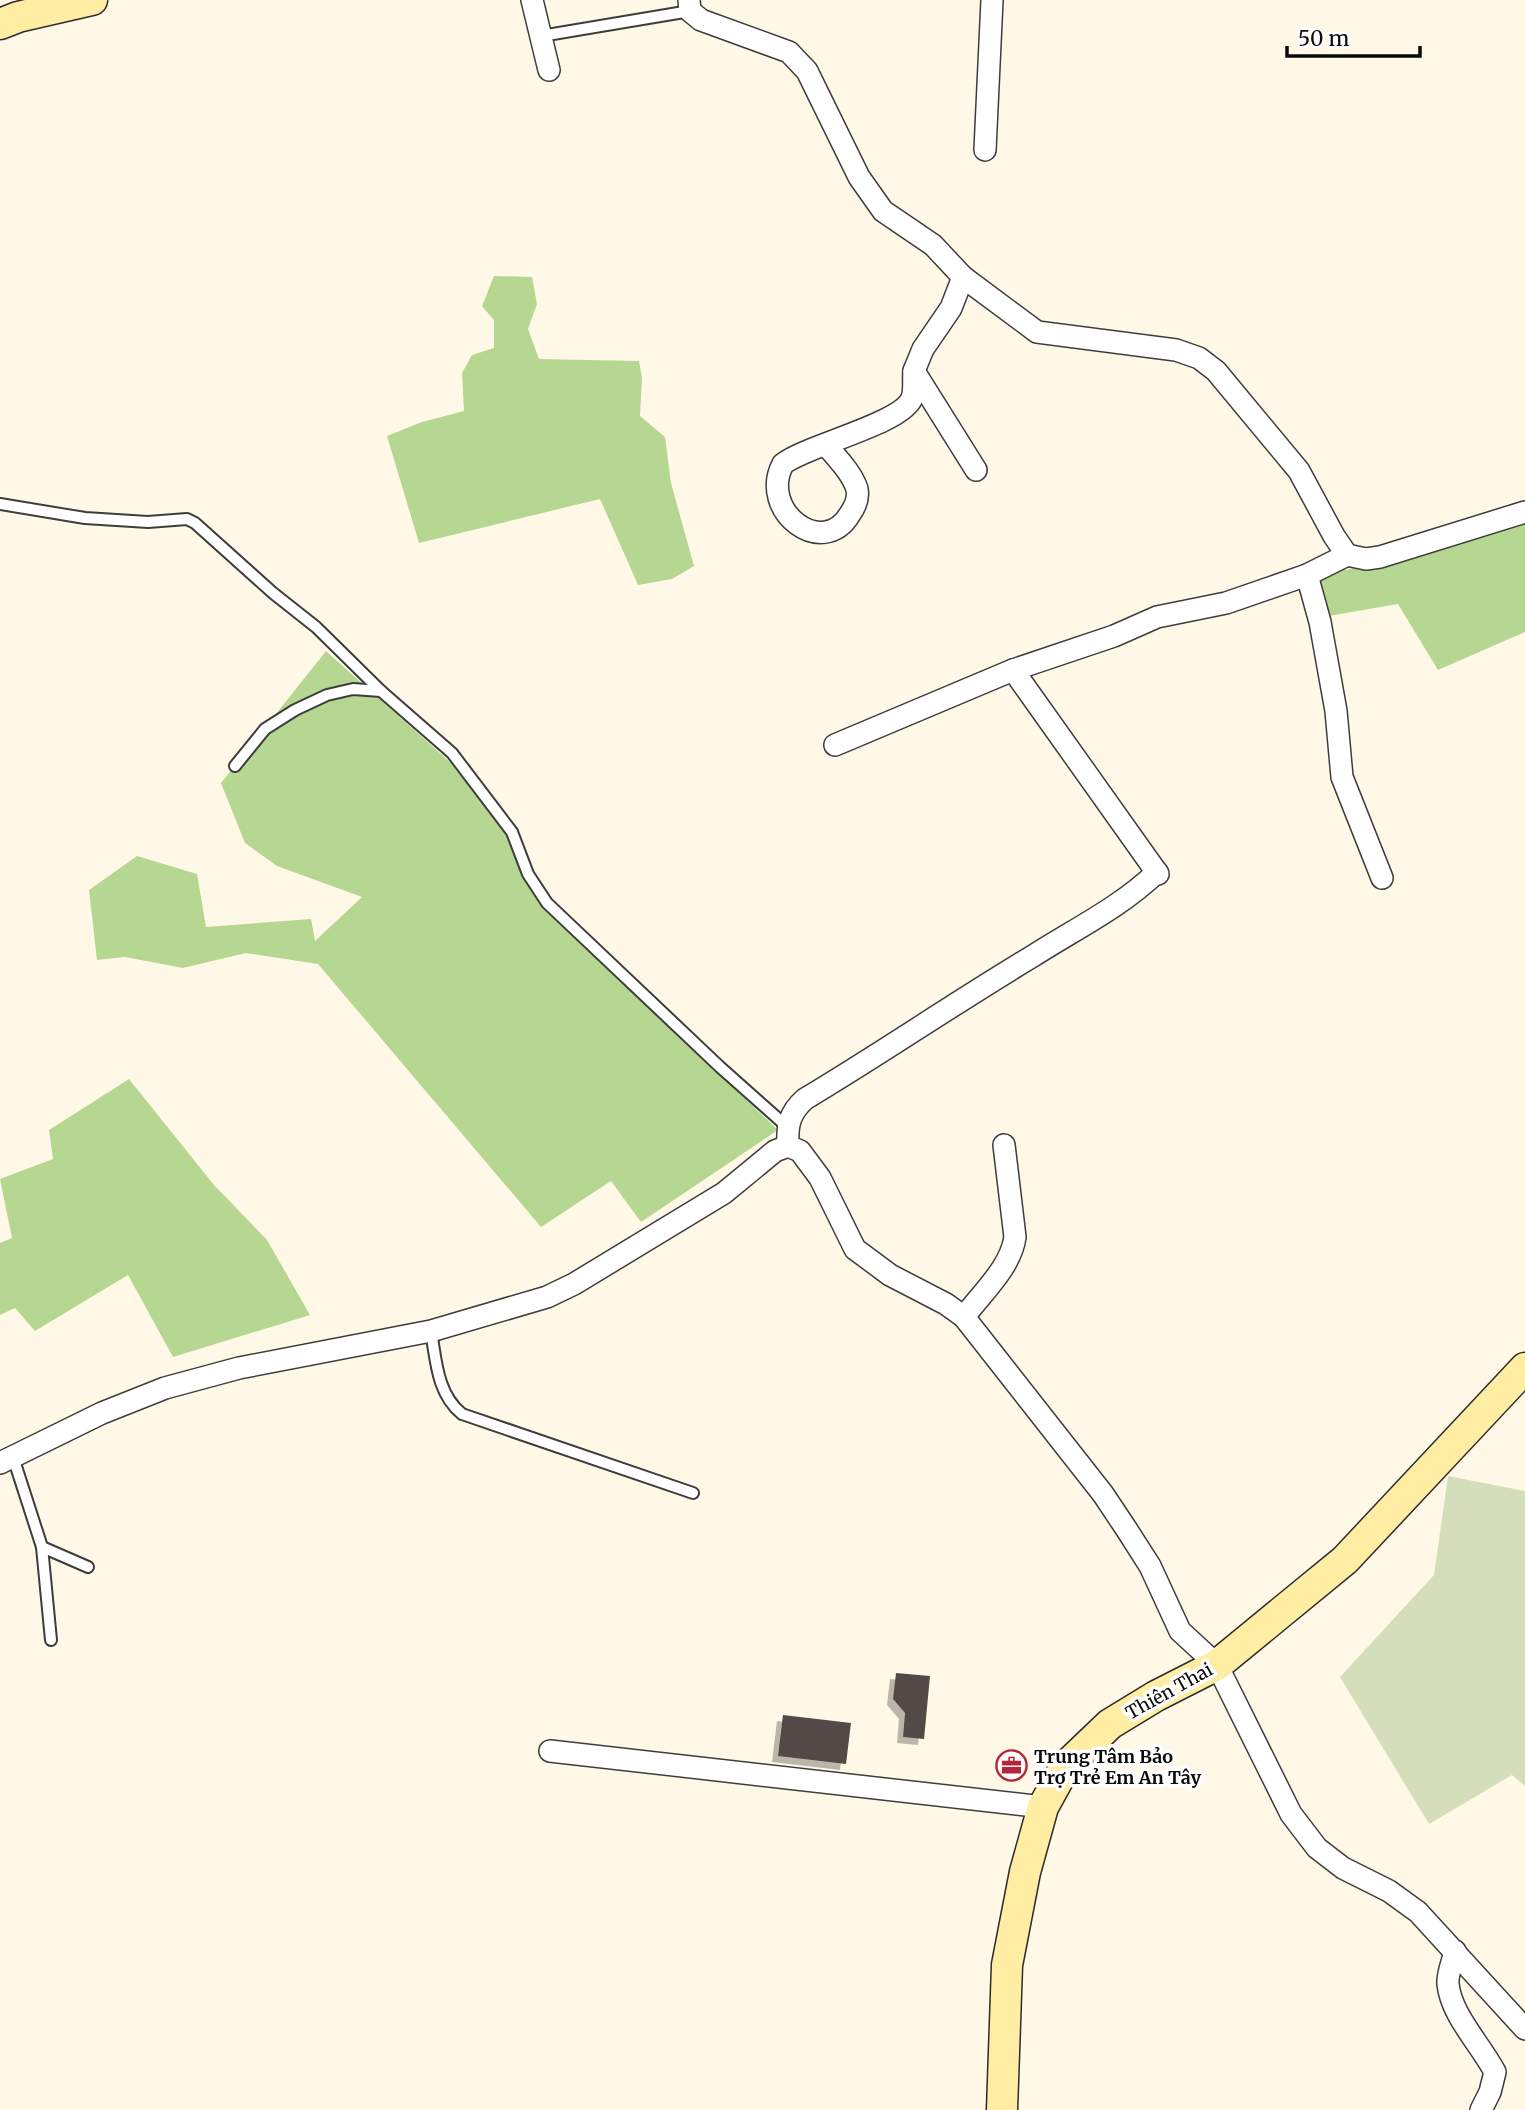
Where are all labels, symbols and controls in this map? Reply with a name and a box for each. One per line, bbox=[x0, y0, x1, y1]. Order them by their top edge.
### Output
scale bar bbox=[1287, 14, 1420, 58]
text: 50 m bbox=[1298, 25, 1349, 52]
street label: Thiên Thai bbox=[1122, 1658, 1217, 1724]
place label: Trung Tâm Bảo Trợ Trẻ Em An Tây bbox=[1034, 1745, 1201, 1789]
office icon: Trung Tâm Bảo Trợ Trẻ Em An Tây bbox=[994, 1749, 1028, 1783]

